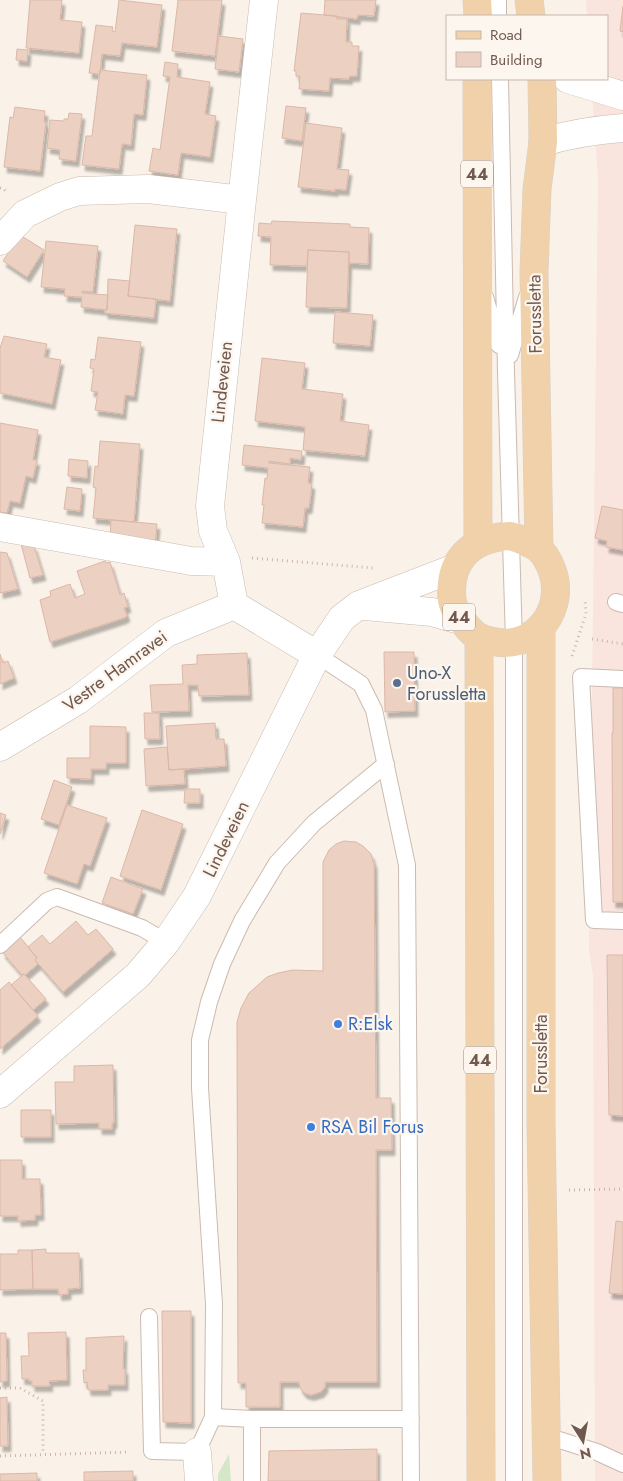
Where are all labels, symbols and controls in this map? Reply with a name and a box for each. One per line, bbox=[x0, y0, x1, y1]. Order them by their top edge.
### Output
legend bbox=[446, 15, 608, 80]
text: Road bbox=[490, 24, 522, 46]
text: Building bbox=[490, 49, 542, 71]
road number: 44 bbox=[461, 160, 493, 188]
street label: Forussletta bbox=[521, 274, 549, 354]
street label: Lindeveien bbox=[205, 340, 239, 424]
road number: 44 bbox=[443, 604, 475, 630]
street label: Vestre Hamravei bbox=[57, 624, 173, 718]
place label: Uno-X Forussletta bbox=[407, 660, 486, 707]
marker: Uno-X Forussletta bbox=[391, 677, 403, 689]
street label: Lindeveien bbox=[196, 797, 256, 881]
place label: R:Elsk bbox=[348, 1011, 393, 1037]
street label: Forussletta bbox=[528, 1014, 554, 1094]
marker: R:Elsk bbox=[332, 1018, 344, 1030]
road number: 44 bbox=[464, 1046, 496, 1074]
place label: RSA Bil Forus bbox=[321, 1114, 424, 1140]
marker: RSA Bil Forus bbox=[305, 1121, 317, 1133]
north arrow bbox=[558, 1416, 608, 1466]
text: N bbox=[578, 1443, 593, 1465]

